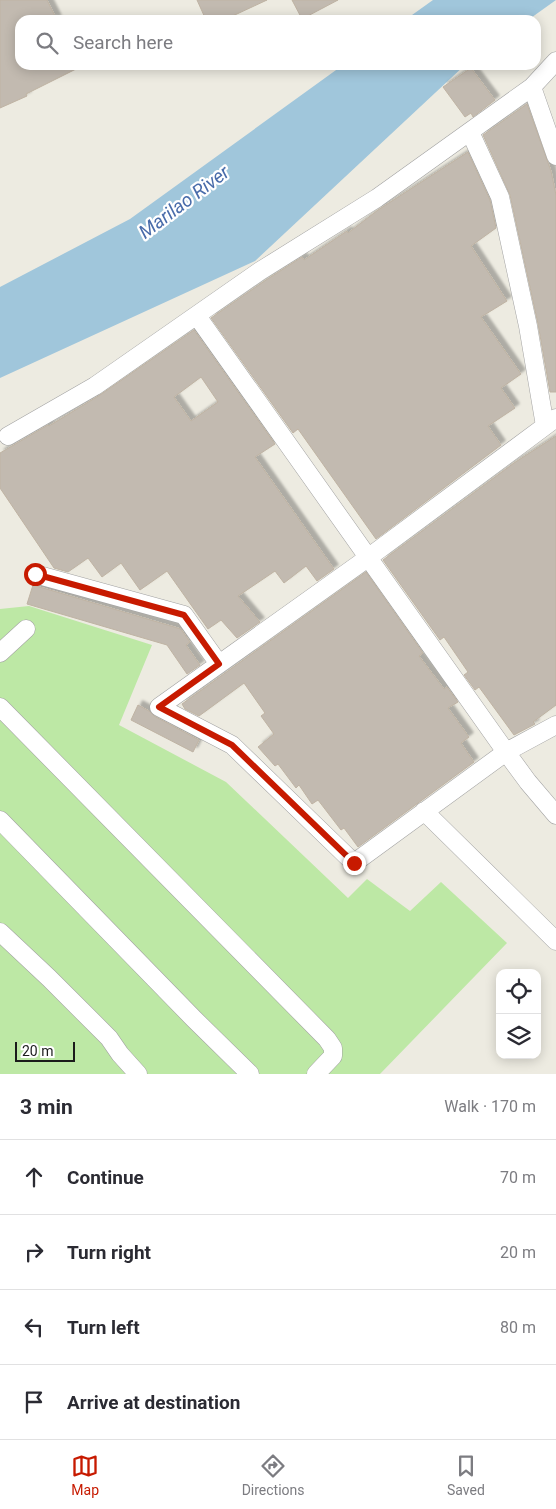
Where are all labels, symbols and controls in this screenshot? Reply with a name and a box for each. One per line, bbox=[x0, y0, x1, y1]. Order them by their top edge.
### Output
search box bbox=[15, 15, 541, 70]
icon: search bbox=[33, 29, 61, 57]
text: Search here bbox=[73, 31, 173, 54]
water label: Marilao River bbox=[134, 160, 234, 243]
route start bbox=[24, 563, 47, 586]
route end bbox=[343, 852, 366, 875]
map controls bbox=[496, 969, 541, 1059]
button: locate bbox=[496, 969, 541, 1014]
button: layers bbox=[496, 1014, 541, 1059]
scale bar bbox=[15, 1039, 75, 1062]
text: 20 m bbox=[22, 1043, 54, 1059]
text: 3 min bbox=[20, 1095, 73, 1119]
text: Walk · 170 m bbox=[444, 1097, 536, 1116]
icon: ahead bbox=[20, 1163, 48, 1191]
text: Continue bbox=[67, 1166, 144, 1189]
text: 70 m bbox=[500, 1168, 536, 1187]
icon: right bbox=[20, 1238, 48, 1266]
text: Turn right bbox=[67, 1241, 151, 1264]
text: 20 m bbox=[500, 1243, 536, 1262]
icon: left bbox=[20, 1313, 48, 1341]
text: Turn left bbox=[67, 1316, 140, 1339]
text: 80 m bbox=[500, 1318, 536, 1337]
icon: arrive bbox=[20, 1388, 48, 1416]
text: Arrive at destination bbox=[67, 1391, 240, 1414]
tab: Map bbox=[71, 1452, 99, 1498]
tab: Directions bbox=[242, 1452, 305, 1498]
tab: Saved bbox=[447, 1452, 485, 1498]

